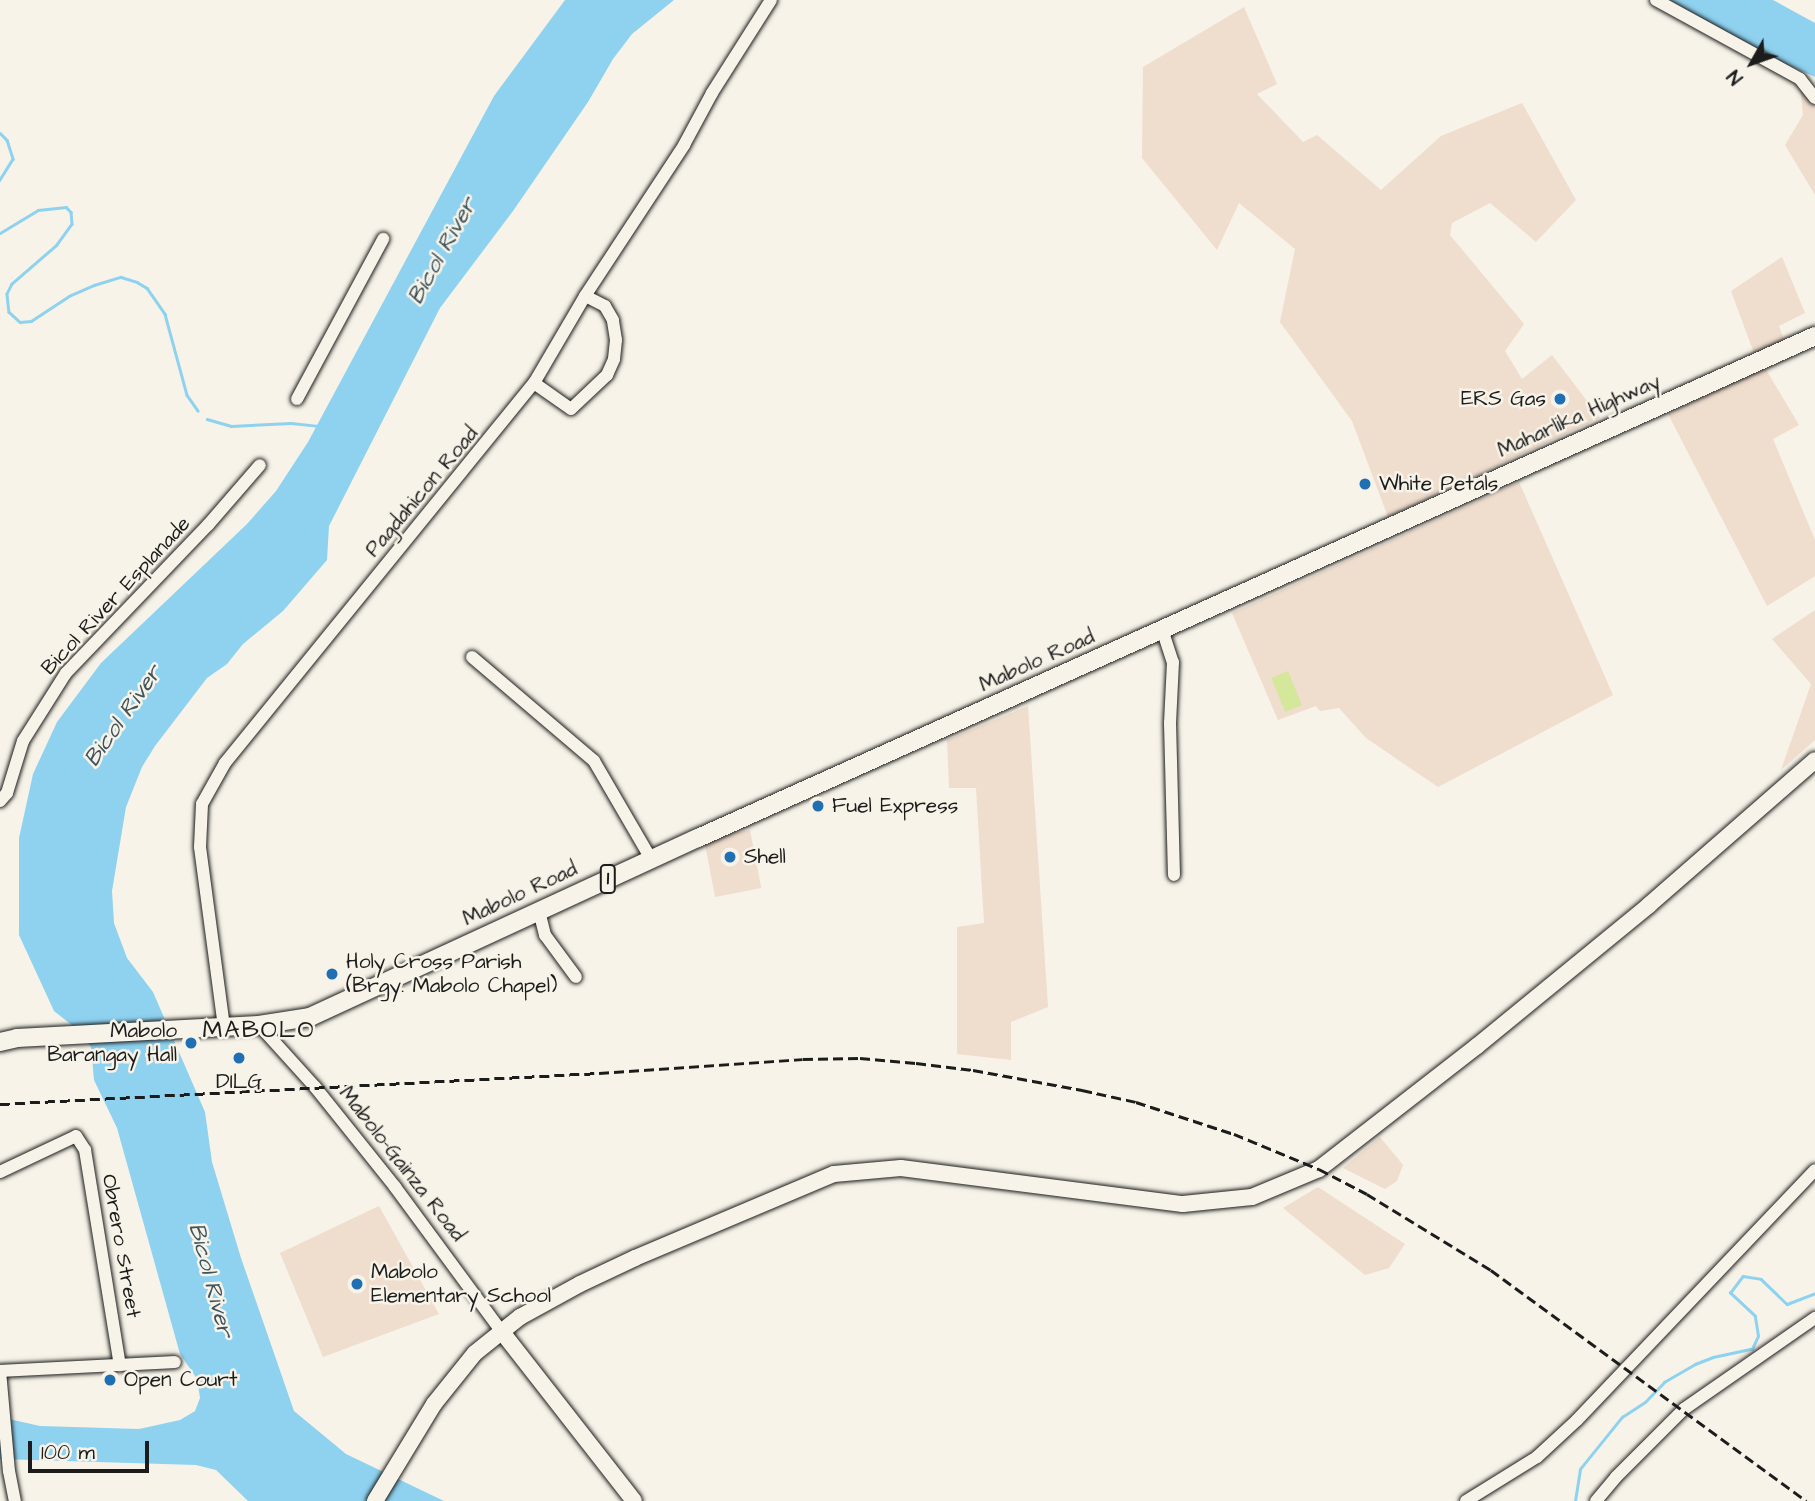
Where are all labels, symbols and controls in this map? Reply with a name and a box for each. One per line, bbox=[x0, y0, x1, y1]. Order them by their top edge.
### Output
north arrow bbox=[1717, 28, 1787, 98]
text: N bbox=[1721, 64, 1750, 90]
water label: Bicol River bbox=[402, 193, 482, 309]
street label: Maharlika Highway bbox=[1494, 369, 1664, 463]
place label: ERS Gas bbox=[1461, 386, 1546, 412]
marker: ERS Gas bbox=[1552, 391, 1568, 407]
street label: Pagdahicon Road bbox=[360, 422, 484, 562]
place label: White Petals bbox=[1379, 471, 1498, 497]
marker: White Petals bbox=[1357, 476, 1373, 492]
street label: Bicol River Esplanade bbox=[36, 512, 196, 680]
street label: Mabolo Road bbox=[976, 624, 1098, 698]
water label: Bicol River bbox=[78, 660, 168, 772]
place label: Fuel Express bbox=[832, 793, 958, 819]
marker: Fuel Express bbox=[810, 798, 826, 814]
place label: Shell bbox=[744, 844, 786, 870]
marker: Shell bbox=[722, 849, 738, 865]
street label: Mabolo Road bbox=[459, 857, 581, 931]
road number: 1 bbox=[599, 864, 617, 894]
place label: Holy Cross Parish (Brgy. Mabolo Chapel) bbox=[346, 949, 557, 999]
marker: Holy Cross Parish (Brgy. Mabolo Chapel) bbox=[324, 966, 340, 982]
district label: MABOLO bbox=[203, 1017, 315, 1045]
place label: Mabolo Barangay Hall bbox=[47, 1018, 177, 1068]
marker: Mabolo Barangay Hall bbox=[183, 1035, 199, 1051]
marker: DILG bbox=[231, 1050, 247, 1066]
place label: DILG bbox=[216, 1069, 262, 1095]
street label: Mabolo-Gainza Road bbox=[334, 1081, 470, 1247]
street label: Obrero Street bbox=[96, 1172, 146, 1320]
water label: Bicol River bbox=[183, 1220, 239, 1340]
place label: Mabolo Elementary School bbox=[371, 1259, 551, 1309]
marker: Mabolo Elementary School bbox=[349, 1276, 365, 1292]
place label: Open Court bbox=[124, 1367, 237, 1393]
marker: Open Court bbox=[102, 1372, 118, 1388]
scale bar bbox=[32, 1428, 152, 1472]
text: 100 m bbox=[41, 1438, 95, 1467]

